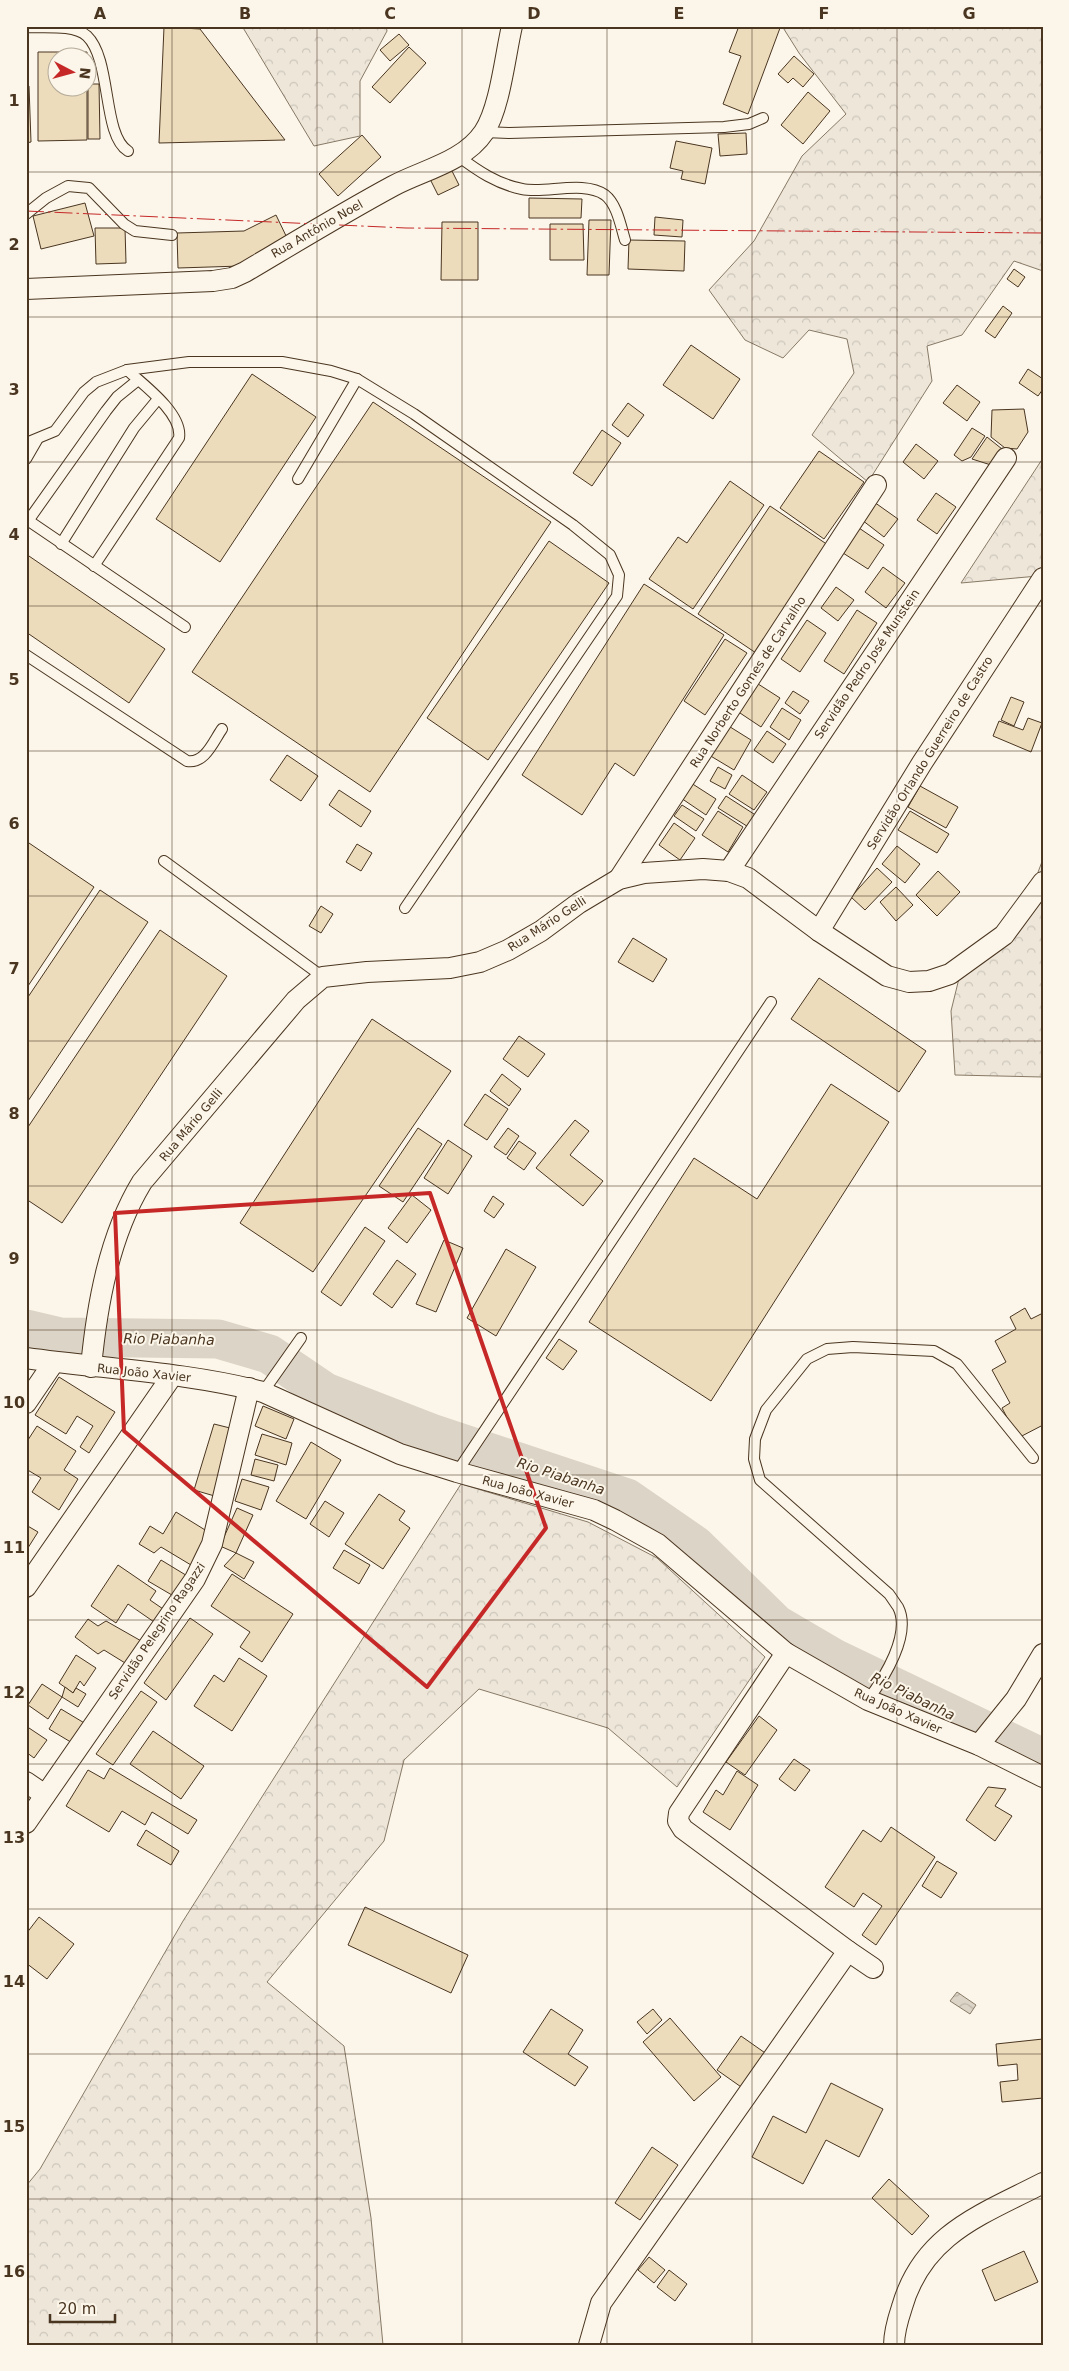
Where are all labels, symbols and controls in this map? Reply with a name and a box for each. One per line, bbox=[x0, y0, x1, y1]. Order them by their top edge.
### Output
text: A bbox=[94, 4, 107, 23]
text: B bbox=[239, 4, 251, 23]
text: C bbox=[384, 4, 396, 23]
text: D bbox=[527, 4, 541, 23]
text: E bbox=[674, 4, 684, 23]
text: F bbox=[819, 4, 829, 23]
text: G bbox=[962, 4, 976, 23]
north arrow bbox=[48, 48, 98, 98]
text: N bbox=[76, 67, 93, 80]
text: 1 bbox=[8, 91, 20, 110]
street label: Rua Antônio Noel bbox=[269, 197, 365, 261]
text: 2 bbox=[8, 235, 20, 254]
text: 3 bbox=[8, 380, 20, 399]
text: 4 bbox=[8, 525, 20, 544]
street label: Servidão Pedro José Munstein bbox=[812, 587, 922, 741]
street label: Rua Norberto Gomes de Carvalho bbox=[687, 594, 809, 770]
street label: Servidão Orlando Guerreiro de Castro bbox=[864, 654, 996, 852]
text: 5 bbox=[8, 670, 20, 689]
text: 6 bbox=[8, 814, 20, 833]
street label: Rua Mário Gelli bbox=[505, 894, 589, 954]
text: 7 bbox=[8, 959, 20, 978]
street label: Rua Mário Gelli bbox=[157, 1086, 225, 1164]
text: 8 bbox=[8, 1104, 20, 1123]
text: 9 bbox=[8, 1249, 20, 1268]
water label: Rio Piabanha bbox=[123, 1330, 215, 1348]
street label: Rua João Xavier bbox=[96, 1361, 192, 1385]
text: 10 bbox=[3, 1393, 25, 1412]
water label: Rio Piabanha bbox=[515, 1454, 607, 1498]
street label: Rua João Xavier bbox=[481, 1473, 575, 1511]
text: 11 bbox=[3, 1538, 25, 1557]
street label: Servidão Pelegrino Ragazzi bbox=[106, 1560, 208, 1702]
water label: Rio Piabanha bbox=[868, 1669, 958, 1723]
text: 12 bbox=[3, 1683, 25, 1702]
street label: Rua João Xavier bbox=[852, 1685, 944, 1737]
text: 13 bbox=[3, 1828, 25, 1847]
text: 14 bbox=[3, 1972, 25, 1991]
text: 15 bbox=[3, 2117, 25, 2136]
text: 16 bbox=[3, 2262, 25, 2281]
scale bar bbox=[50, 2291, 115, 2323]
text: 20 m bbox=[58, 2300, 96, 2318]

